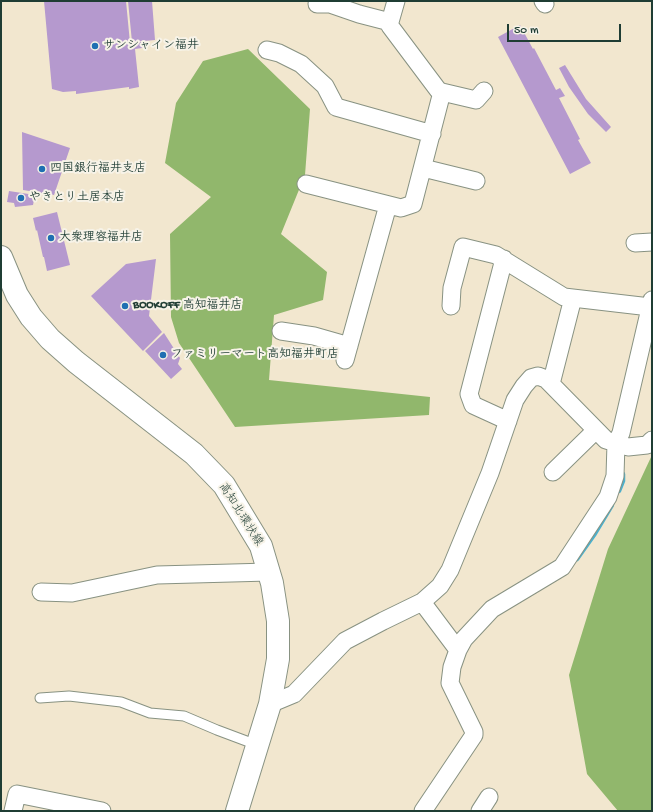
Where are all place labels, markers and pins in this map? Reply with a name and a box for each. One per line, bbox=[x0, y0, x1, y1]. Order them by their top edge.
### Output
place label: サンシャイン福井 bbox=[103, 39, 199, 53]
marker: サンシャイン福井 bbox=[90, 41, 100, 51]
place label: 四国銀行福井支店 bbox=[50, 162, 146, 176]
marker: 四国銀行福井支店 bbox=[37, 164, 47, 174]
place label: やきとり土居本店 bbox=[29, 191, 125, 205]
marker: やきとり土居本店 bbox=[16, 193, 26, 203]
place label: 大衆理容福井店 bbox=[59, 231, 143, 245]
marker: 大衆理容福井店 bbox=[46, 233, 56, 243]
place label: BOOKOFF 高知福井店 bbox=[133, 299, 243, 313]
marker: BOOKOFF 高知福井店 bbox=[120, 301, 130, 311]
place label: ファミリーマート高知福井町店 bbox=[171, 348, 339, 362]
marker: ファミリーマート高知福井町店 bbox=[158, 350, 168, 360]

